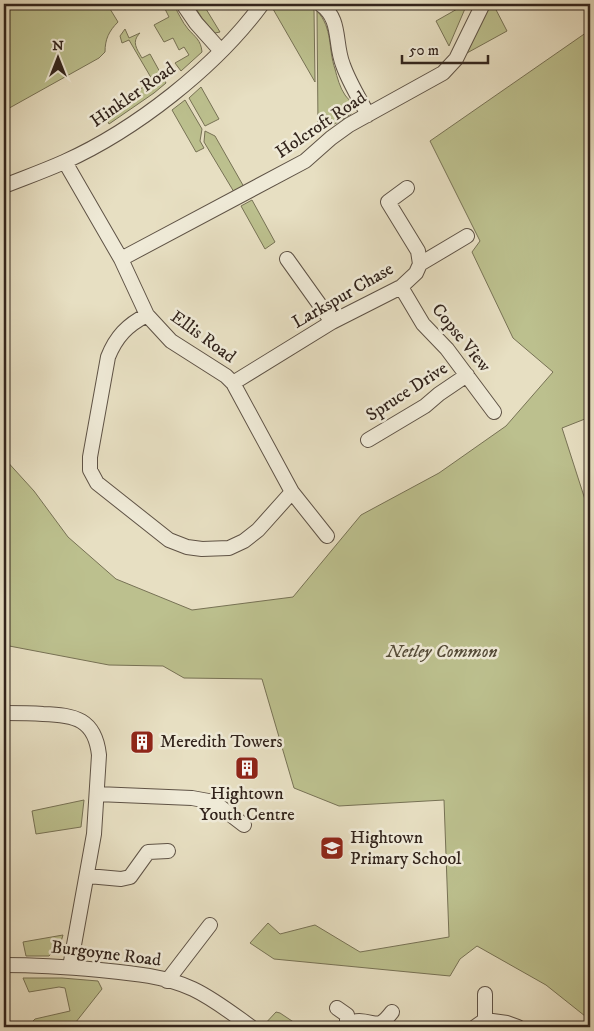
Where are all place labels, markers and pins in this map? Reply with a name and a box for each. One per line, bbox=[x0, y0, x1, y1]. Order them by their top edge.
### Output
building icon: Meredith Towers bbox=[129, 729, 155, 755]
place label: Meredith Towers bbox=[160, 731, 283, 753]
building icon: Hightown Youth Centre bbox=[234, 755, 260, 781]
place label: Hightown Youth Centre bbox=[199, 783, 295, 826]
place label: Hightown Primary School bbox=[350, 827, 462, 870]
school or university icon: Hightown Primary School bbox=[319, 835, 345, 861]

